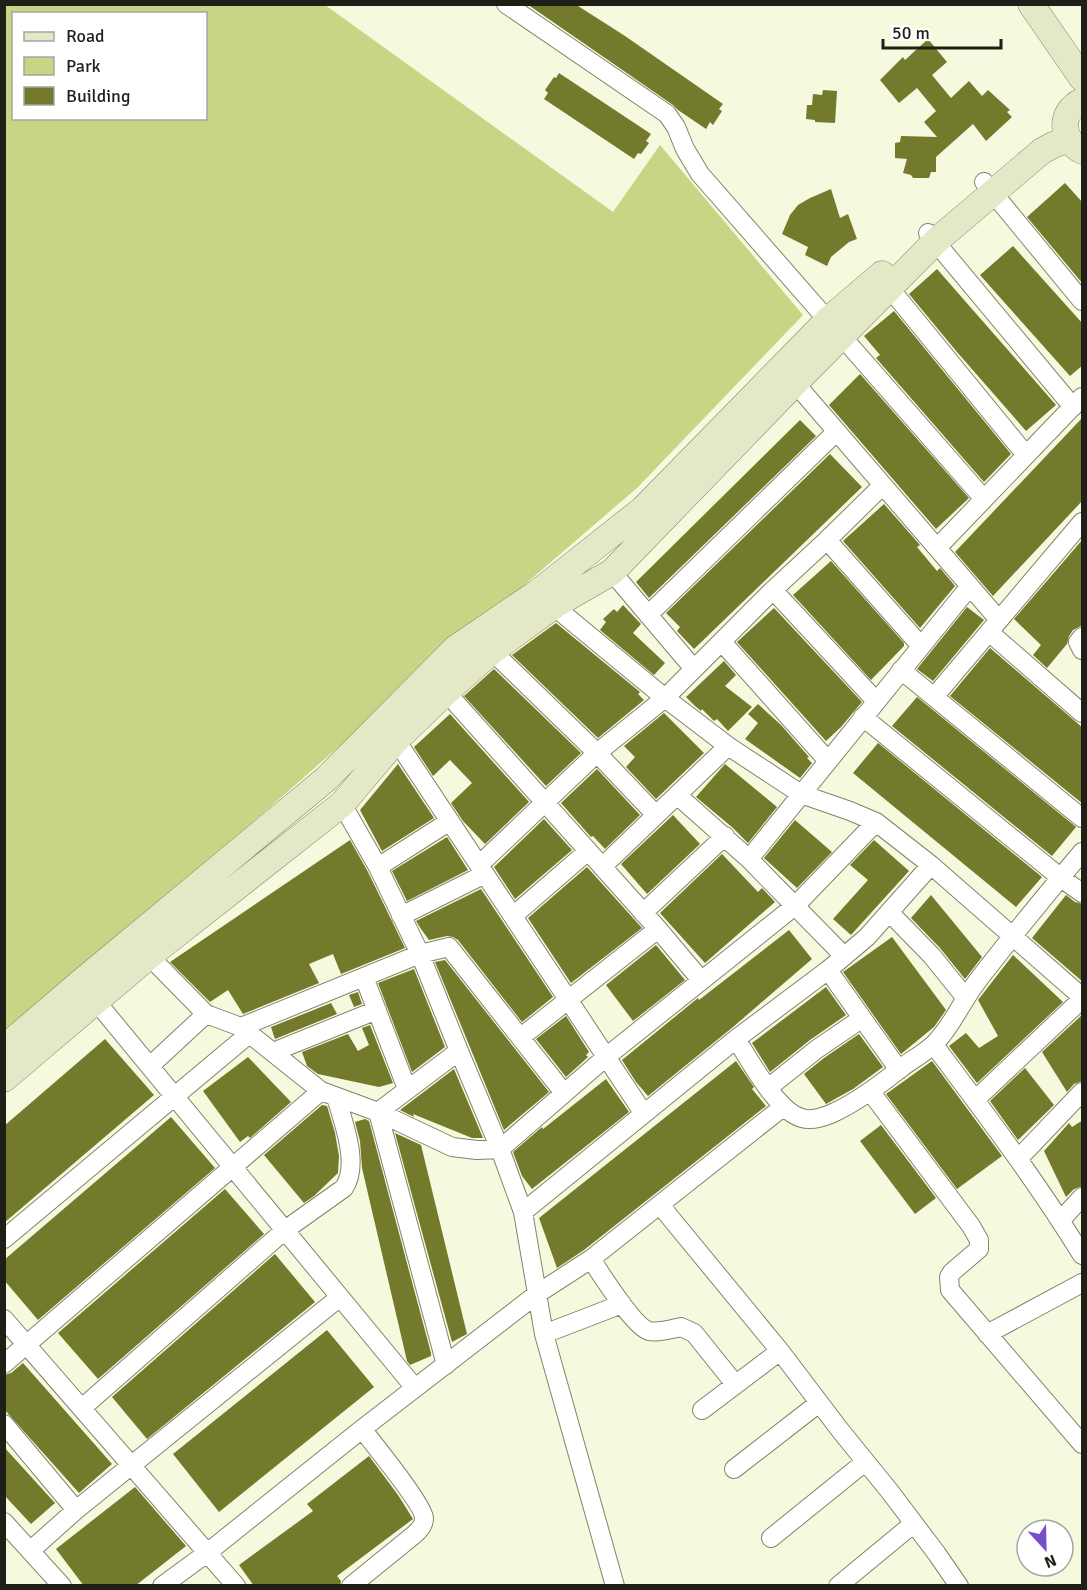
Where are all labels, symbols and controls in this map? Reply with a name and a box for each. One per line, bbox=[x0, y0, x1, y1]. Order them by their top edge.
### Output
legend bbox=[12, 12, 207, 120]
scale bar bbox=[883, 12, 1002, 50]
text: 50 m bbox=[892, 22, 930, 44]
text: Road bbox=[66, 25, 105, 47]
text: Park bbox=[66, 55, 101, 77]
text: Building bbox=[66, 85, 130, 107]
north arrow bbox=[1015, 1518, 1075, 1578]
text: N bbox=[1041, 1550, 1059, 1572]

